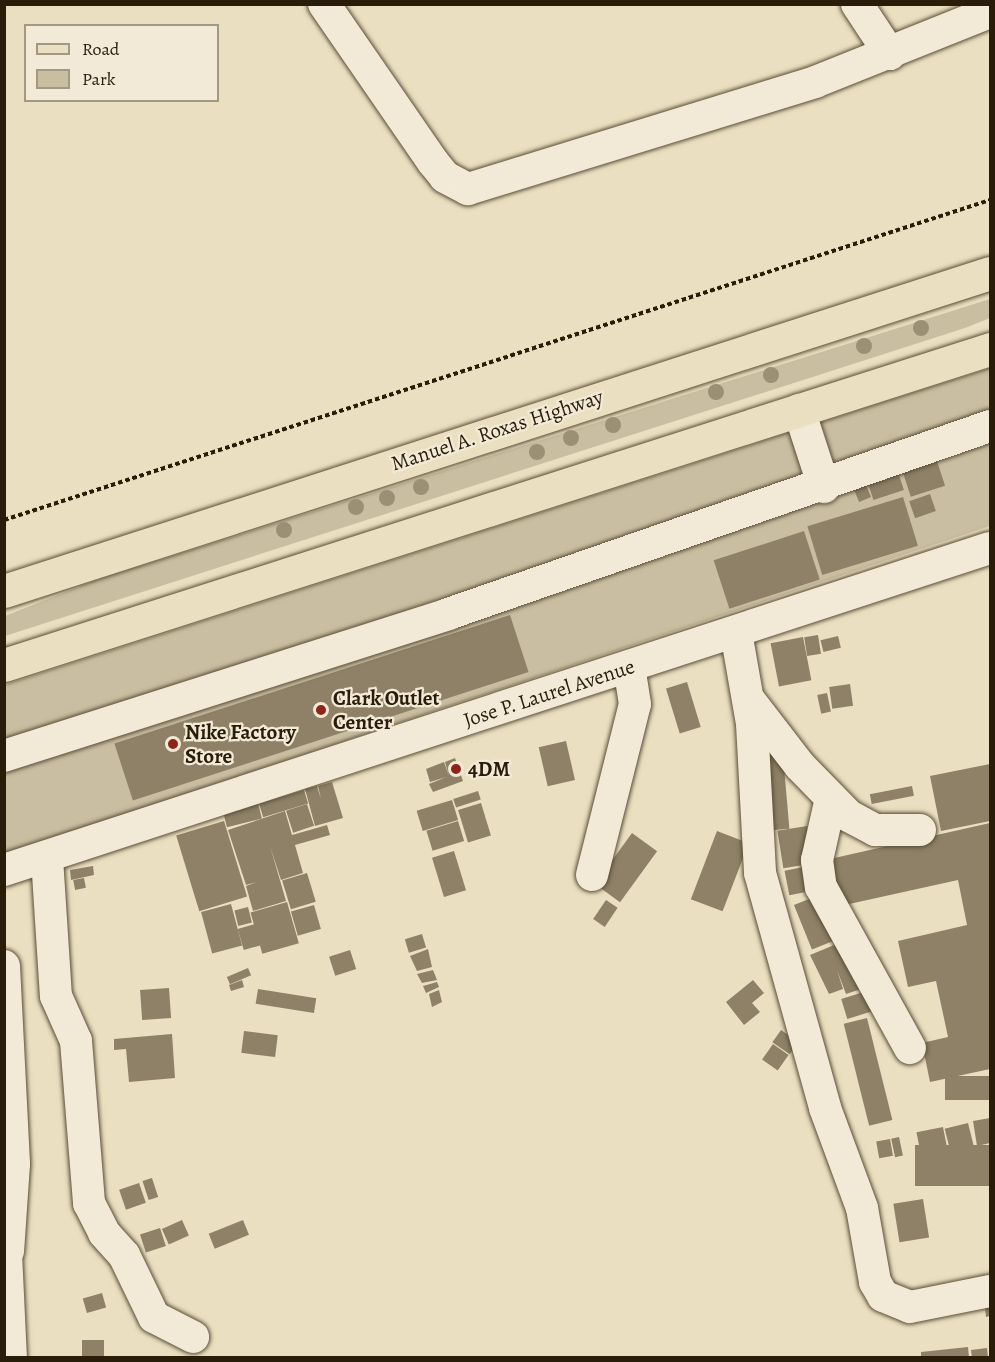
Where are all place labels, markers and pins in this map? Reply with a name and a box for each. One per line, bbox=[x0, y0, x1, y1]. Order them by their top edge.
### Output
place label: Clark Outlet Center bbox=[333, 685, 439, 735]
marker: Clark Outlet Center bbox=[314, 703, 328, 717]
place label: Nike Factory Store bbox=[185, 719, 296, 769]
marker: Nike Factory Store bbox=[166, 737, 180, 751]
place label: 4DM bbox=[468, 756, 510, 782]
marker: 4DM bbox=[449, 762, 463, 776]

